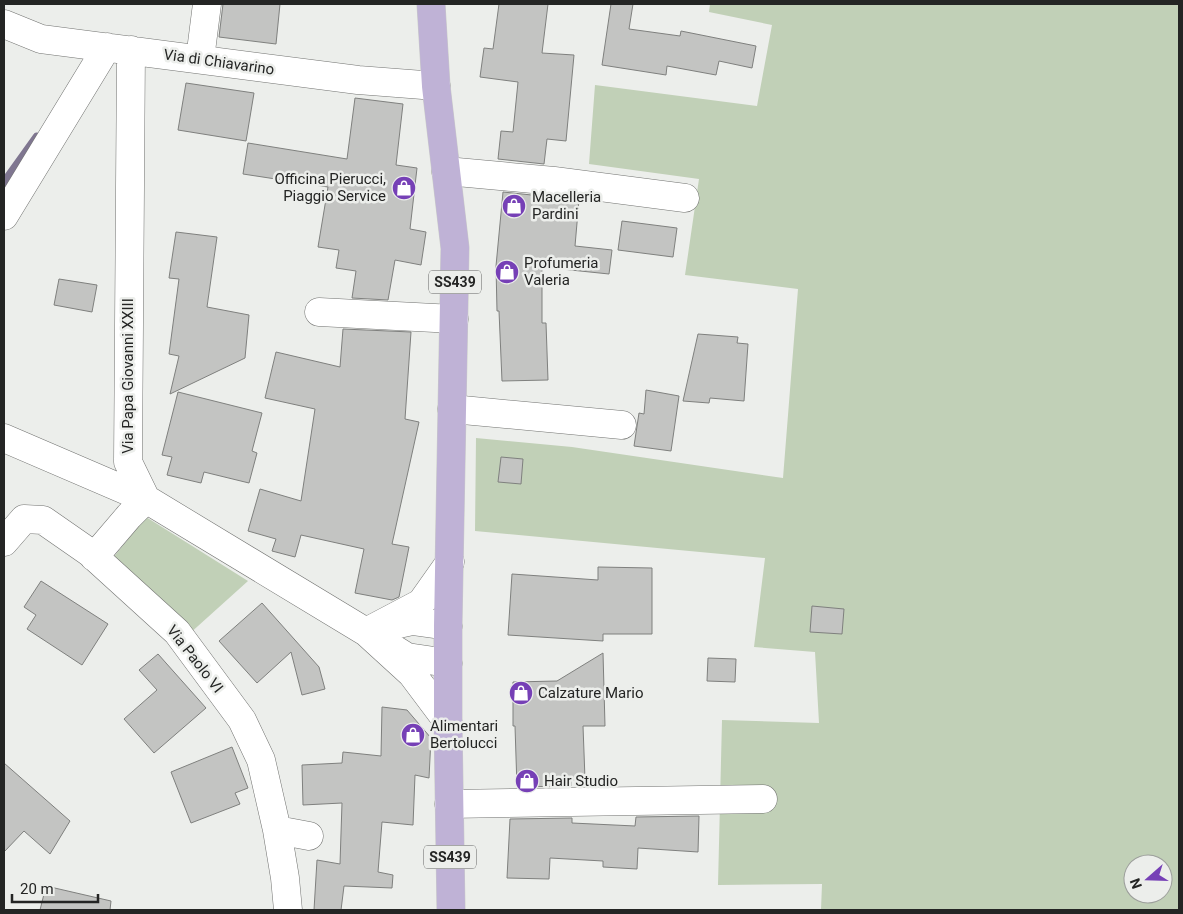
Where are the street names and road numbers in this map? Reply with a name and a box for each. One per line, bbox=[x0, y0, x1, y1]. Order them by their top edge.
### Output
street label: Via di Chiavarino bbox=[163, 45, 275, 79]
road number: SS439 bbox=[429, 270, 481, 294]
street label: Via Papa Giovanni XXIII bbox=[119, 298, 137, 454]
street label: Via Paolo VI bbox=[163, 622, 227, 696]
road number: SS439 bbox=[424, 846, 476, 869]

